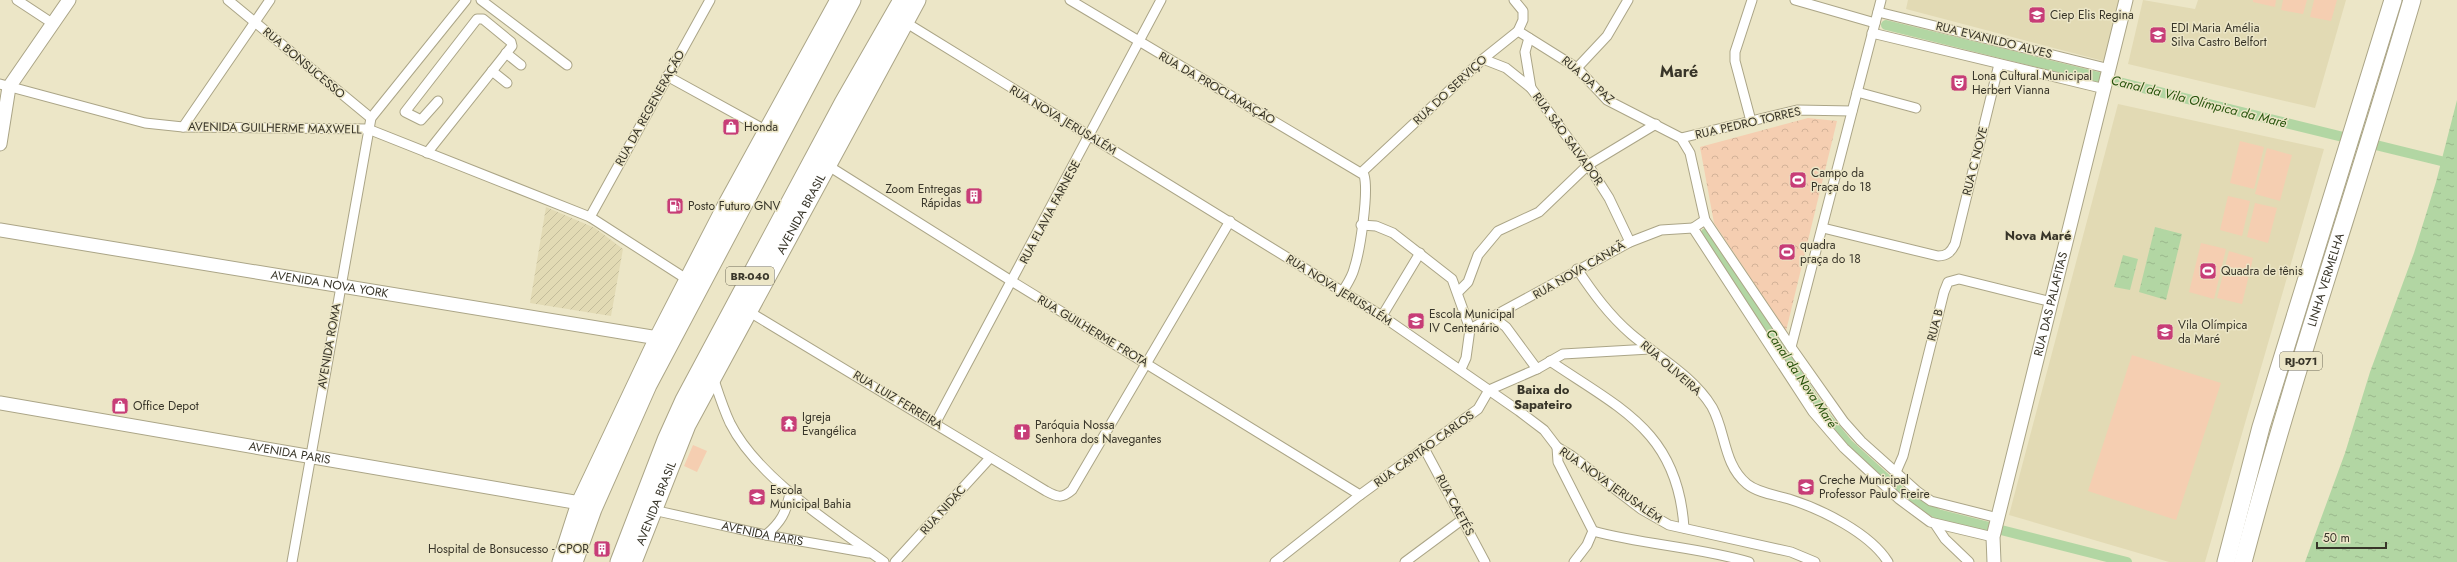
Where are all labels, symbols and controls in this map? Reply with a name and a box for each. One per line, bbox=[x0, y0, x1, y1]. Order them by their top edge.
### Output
school or university icon: Ciep Elis Regina bbox=[2027, 5, 2047, 25]
place label: Ciep Elis Regina bbox=[2050, 6, 2134, 24]
street label: RUA EVANILDO ALVES bbox=[1934, 17, 2054, 63]
place label: EDI Maria Amélia Silva Castro Belfort bbox=[2171, 19, 2267, 51]
street label: RUA BONSUCESSO bbox=[259, 23, 349, 103]
school or university icon: EDI Maria Amélia Silva Castro Belfort bbox=[2148, 25, 2168, 45]
street label: RUA DA REGENERAÇÃO bbox=[611, 47, 689, 169]
street label: RUA DA PROCLAMAÇÃO bbox=[1155, 47, 1279, 129]
street label: RUA DO SERVIÇO bbox=[1409, 51, 1491, 129]
street label: RUA DA PAZ bbox=[1557, 52, 1619, 108]
district label: Maré bbox=[1660, 60, 1698, 83]
place label: Lona Cultural Municipal Herbert Vianna bbox=[1972, 67, 2092, 99]
water label: Canal da Vila Olímpica da Maré bbox=[2109, 70, 2289, 133]
theatre icon: Lona Cultural Municipal Herbert Vianna bbox=[1949, 73, 1969, 93]
street label: RUA NOVA JERUSALÉM bbox=[1006, 81, 1120, 159]
street label: RUA SÃO SALVADOR bbox=[1528, 89, 1608, 189]
street label: RUA PEDRO TORRES bbox=[1693, 102, 1803, 144]
street label: AVENIDA GUILHERME MAXWELL bbox=[188, 117, 363, 139]
shop icon: Honda bbox=[721, 117, 741, 137]
place label: Honda bbox=[744, 118, 778, 136]
street label: RUA C NOVE bbox=[1958, 125, 1992, 197]
street label: RUA FLAVIA FARNESE bbox=[1015, 157, 1085, 267]
place label: Campo da Praça do 18 bbox=[1811, 164, 1871, 196]
street label: AVENIDA BRASIL bbox=[772, 170, 831, 258]
sports icon: Campo da Praça do 18 bbox=[1788, 170, 1808, 190]
place label: Zoom Entregas Rápidas bbox=[885, 180, 961, 212]
building icon: Zoom Entregas Rápidas bbox=[964, 186, 984, 206]
fuel station icon: Posto Futuro GNV bbox=[665, 196, 685, 216]
place label: Posto Futuro GNV bbox=[688, 197, 781, 215]
district label: Nova Maré bbox=[2005, 226, 2072, 245]
street label: LINHA VERMELHA bbox=[2303, 231, 2349, 329]
street label: RUA NOVA CANAÃ bbox=[1530, 236, 1629, 304]
place label: quadra praça do 18 bbox=[1800, 236, 1861, 268]
sports icon: quadra praça do 18 bbox=[1777, 242, 1797, 262]
street label: RUA NOVA JERUSALÉM bbox=[1282, 250, 1396, 330]
street label: RUA DAS PALAFITAS bbox=[2029, 250, 2072, 358]
sports icon: Quadra de tênis bbox=[2198, 261, 2218, 281]
place label: Quadra de tênis bbox=[2221, 262, 2303, 280]
street label: AVENIDA NOVA YORK bbox=[270, 266, 390, 303]
road number: BR-040 bbox=[726, 267, 774, 285]
street label: RUA GUILHERME FROTA bbox=[1034, 291, 1152, 371]
street label: AVENIDA ROMA bbox=[313, 302, 345, 390]
place label: Escola Municipal IV Centenário bbox=[1429, 305, 1515, 337]
street label: RUA B bbox=[1922, 307, 1948, 343]
school or university icon: Escola Municipal IV Centenário bbox=[1406, 311, 1426, 331]
place label: Vila Olímpica da Maré bbox=[2178, 316, 2248, 348]
school or university icon: Vila Olímpica da Maré bbox=[2155, 322, 2175, 342]
water label: Canal da Nova Maré bbox=[1761, 325, 1842, 432]
street label: RUA OLIVEIRA bbox=[1637, 336, 1706, 400]
road number: RJ-071 bbox=[2280, 352, 2322, 370]
street label: RUA LUIZ FERREIRA bbox=[850, 366, 946, 434]
district label: Baixa do Sapateiro bbox=[1514, 380, 1572, 414]
shop icon: Office Depot bbox=[110, 396, 130, 416]
place label: Office Depot bbox=[133, 397, 199, 415]
street label: RUA CAPITÃO CARLOS bbox=[1370, 406, 1478, 492]
place label: Igreja Evangélica bbox=[802, 408, 857, 440]
temple icon: Igreja Evangélica bbox=[779, 414, 799, 434]
place label: Paróquia Nossa Senhora dos Navegantes bbox=[1035, 416, 1161, 448]
church icon: Paróquia Nossa Senhora dos Navegantes bbox=[1012, 422, 1032, 442]
street label: AVENIDA PARIS bbox=[247, 437, 332, 469]
street label: RUA NOVA JERUSALÉM bbox=[1556, 443, 1666, 528]
street label: AVENIDA BRASIL bbox=[631, 458, 681, 548]
street label: RUA CAETÉS bbox=[1431, 471, 1479, 539]
place label: Creche Municipal Professor Paulo Freire bbox=[1819, 471, 1930, 503]
school or university icon: Creche Municipal Professor Paulo Freire bbox=[1796, 477, 1816, 497]
place label: Escola Municipal Bahia bbox=[770, 481, 851, 513]
street label: RUA NIDAC bbox=[916, 481, 970, 539]
school or university icon: Escola Municipal Bahia bbox=[747, 487, 767, 507]
street label: AVENIDA PARIS bbox=[720, 516, 805, 550]
scale bar bbox=[2317, 524, 2386, 550]
text: 50 m bbox=[2323, 529, 2350, 547]
building icon: Hospital de Bonsucesso - CPOR bbox=[592, 539, 612, 559]
place label: Hospital de Bonsucesso - CPOR bbox=[428, 540, 589, 558]

